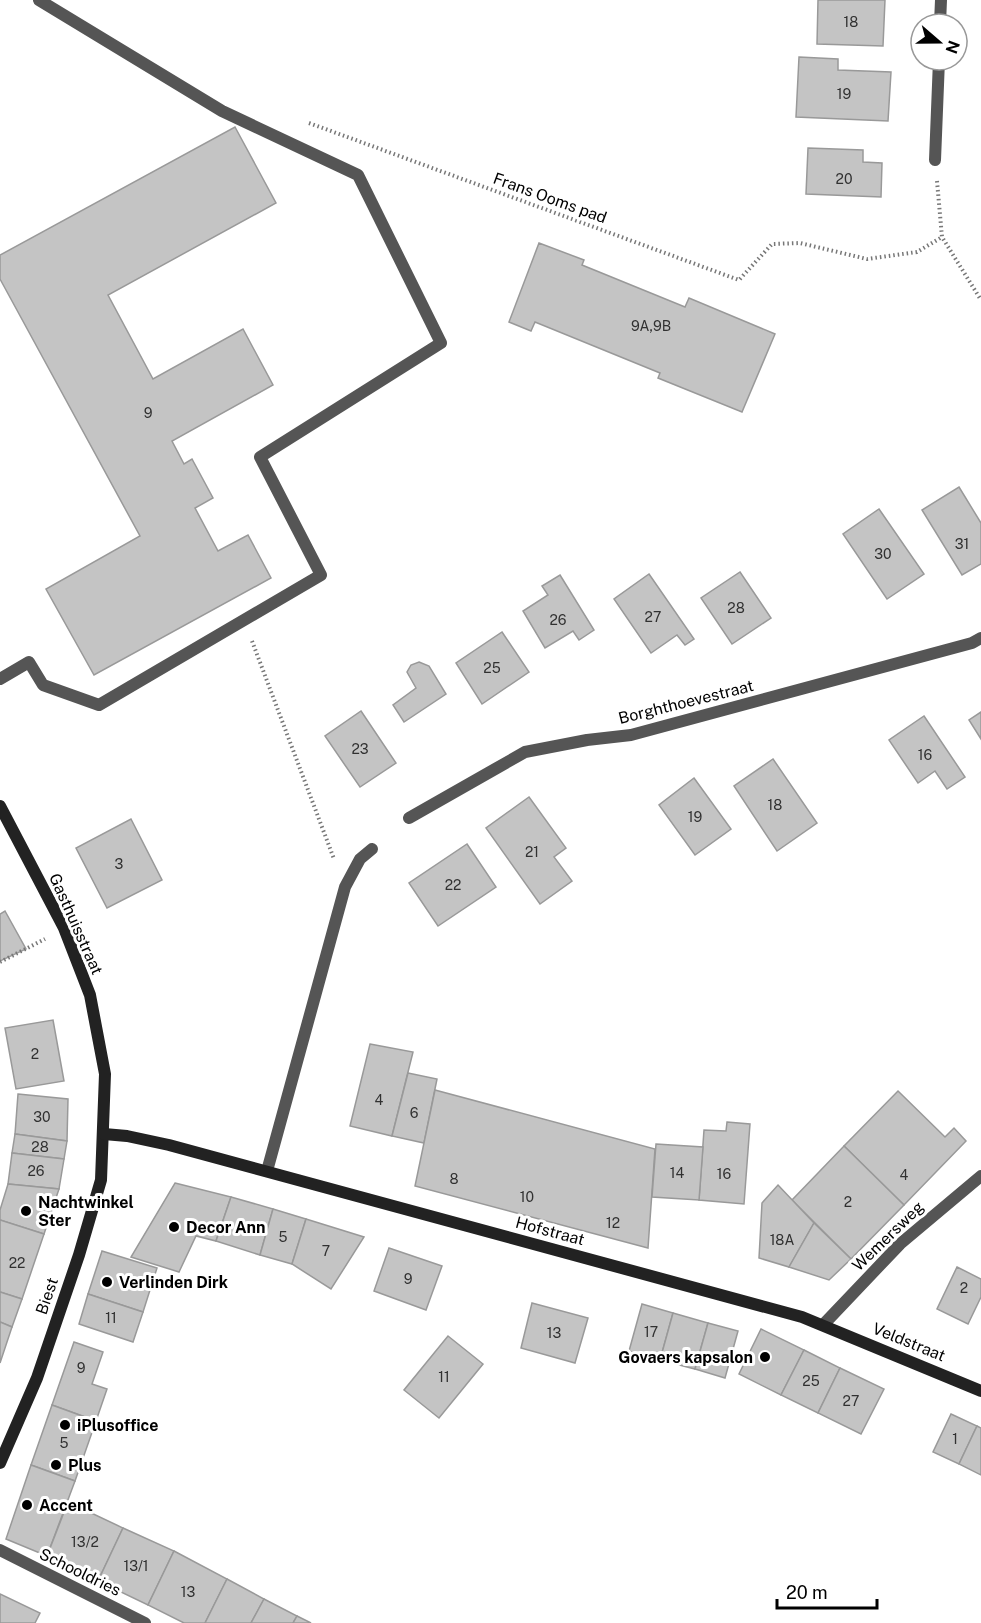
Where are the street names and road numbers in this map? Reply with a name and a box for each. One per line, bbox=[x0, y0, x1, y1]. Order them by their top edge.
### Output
street label: Frans Ooms pad bbox=[491, 169, 609, 227]
street label: Borghthoevestraat bbox=[616, 676, 756, 728]
street label: Gasthuisstraat bbox=[45, 870, 107, 978]
street label: Wemersweg bbox=[848, 1197, 928, 1275]
street label: Hofstraat bbox=[513, 1213, 587, 1249]
street label: Biest bbox=[32, 1275, 62, 1317]
street label: Veldstraat bbox=[870, 1319, 948, 1365]
street label: Schooldries bbox=[36, 1544, 124, 1600]

